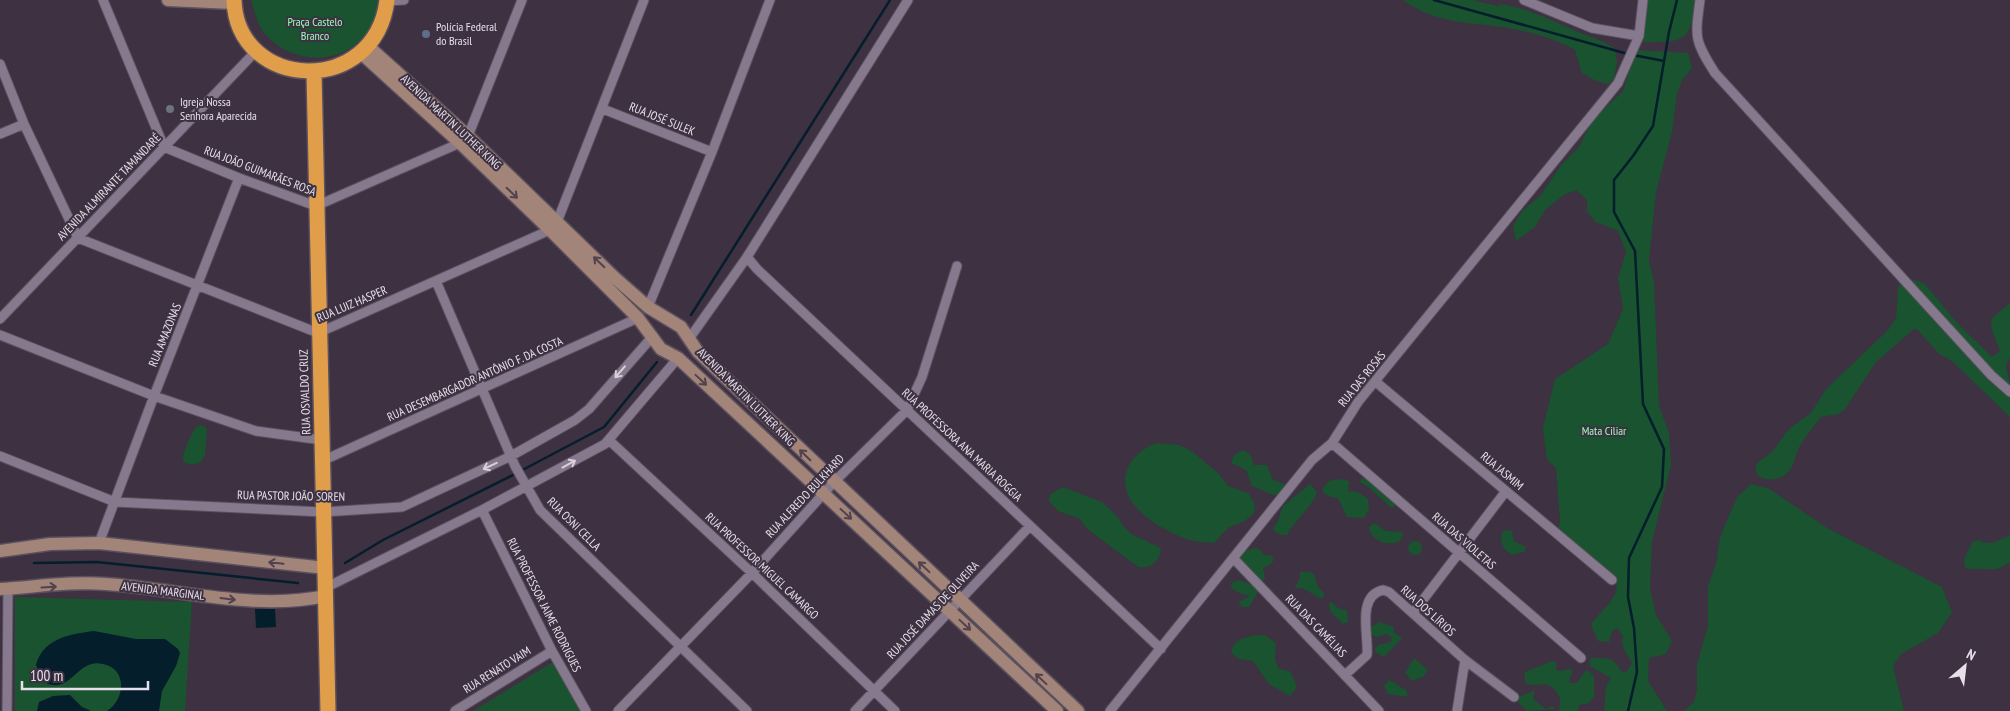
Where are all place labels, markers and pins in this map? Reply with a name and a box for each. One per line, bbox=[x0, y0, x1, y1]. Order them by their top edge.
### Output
place label: Polícia Federal do Brasil bbox=[436, 19, 497, 48]
marker: Polícia Federal do Brasil bbox=[420, 28, 432, 40]
place label: Igreja Nossa Senhora Aparecida bbox=[180, 94, 257, 123]
marker: Igreja Nossa Senhora Aparecida bbox=[164, 103, 176, 115]

